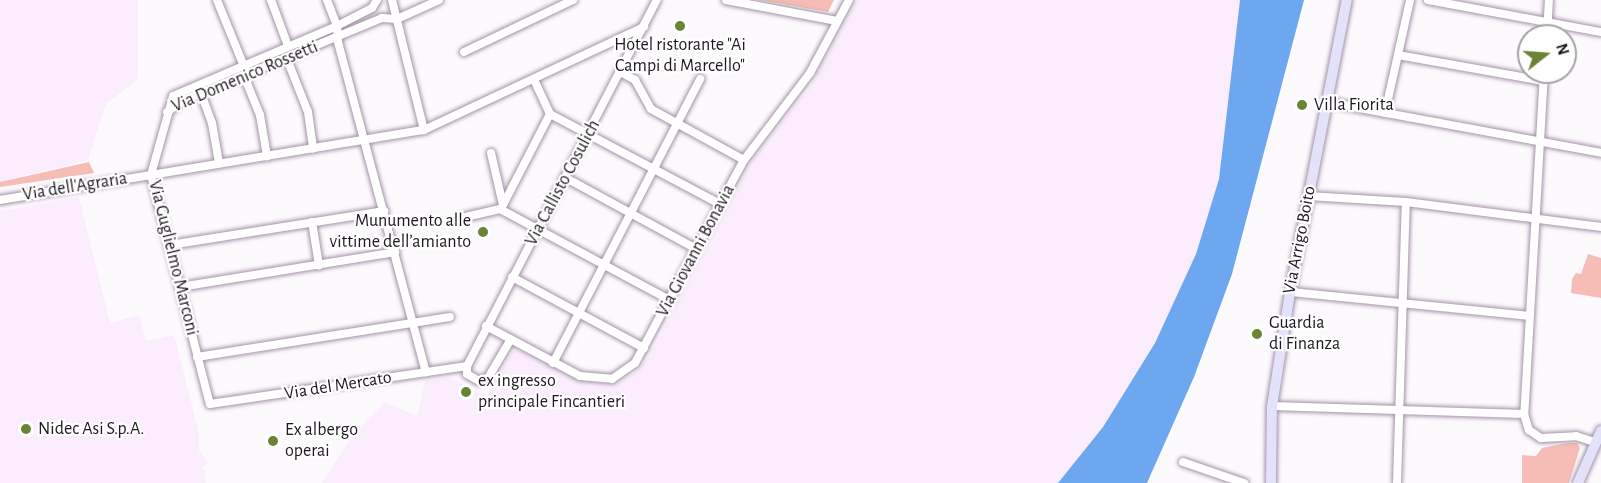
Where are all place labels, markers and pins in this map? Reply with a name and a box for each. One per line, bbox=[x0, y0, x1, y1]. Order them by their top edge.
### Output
marker: Hotel ristorante "Ai Campi di Marcello" bbox=[673, 19, 687, 33]
place label: Hotel ristorante "Ai Campi di Marcello" bbox=[614, 35, 746, 78]
place label: Villa Fiorita bbox=[1314, 94, 1394, 116]
marker: Villa Fiorita bbox=[1295, 98, 1309, 112]
place label: Munumento alle vittime dell’amianto bbox=[330, 211, 471, 254]
marker: Munumento alle vittime dell’amianto bbox=[476, 225, 490, 239]
place label: Guardia di Finanza bbox=[1269, 313, 1340, 356]
marker: Guardia di Finanza bbox=[1250, 327, 1264, 341]
place label: ex ingresso principale Fincantieri bbox=[478, 371, 625, 413]
marker: ex ingresso principale Fincantieri bbox=[459, 385, 473, 399]
place label: Nidec Asi S.p.A. bbox=[38, 418, 144, 440]
place label: Ex albergo operai bbox=[285, 420, 358, 462]
marker: Nidec Asi S.p.A. bbox=[19, 422, 33, 436]
marker: Ex albergo operai bbox=[266, 434, 280, 448]

